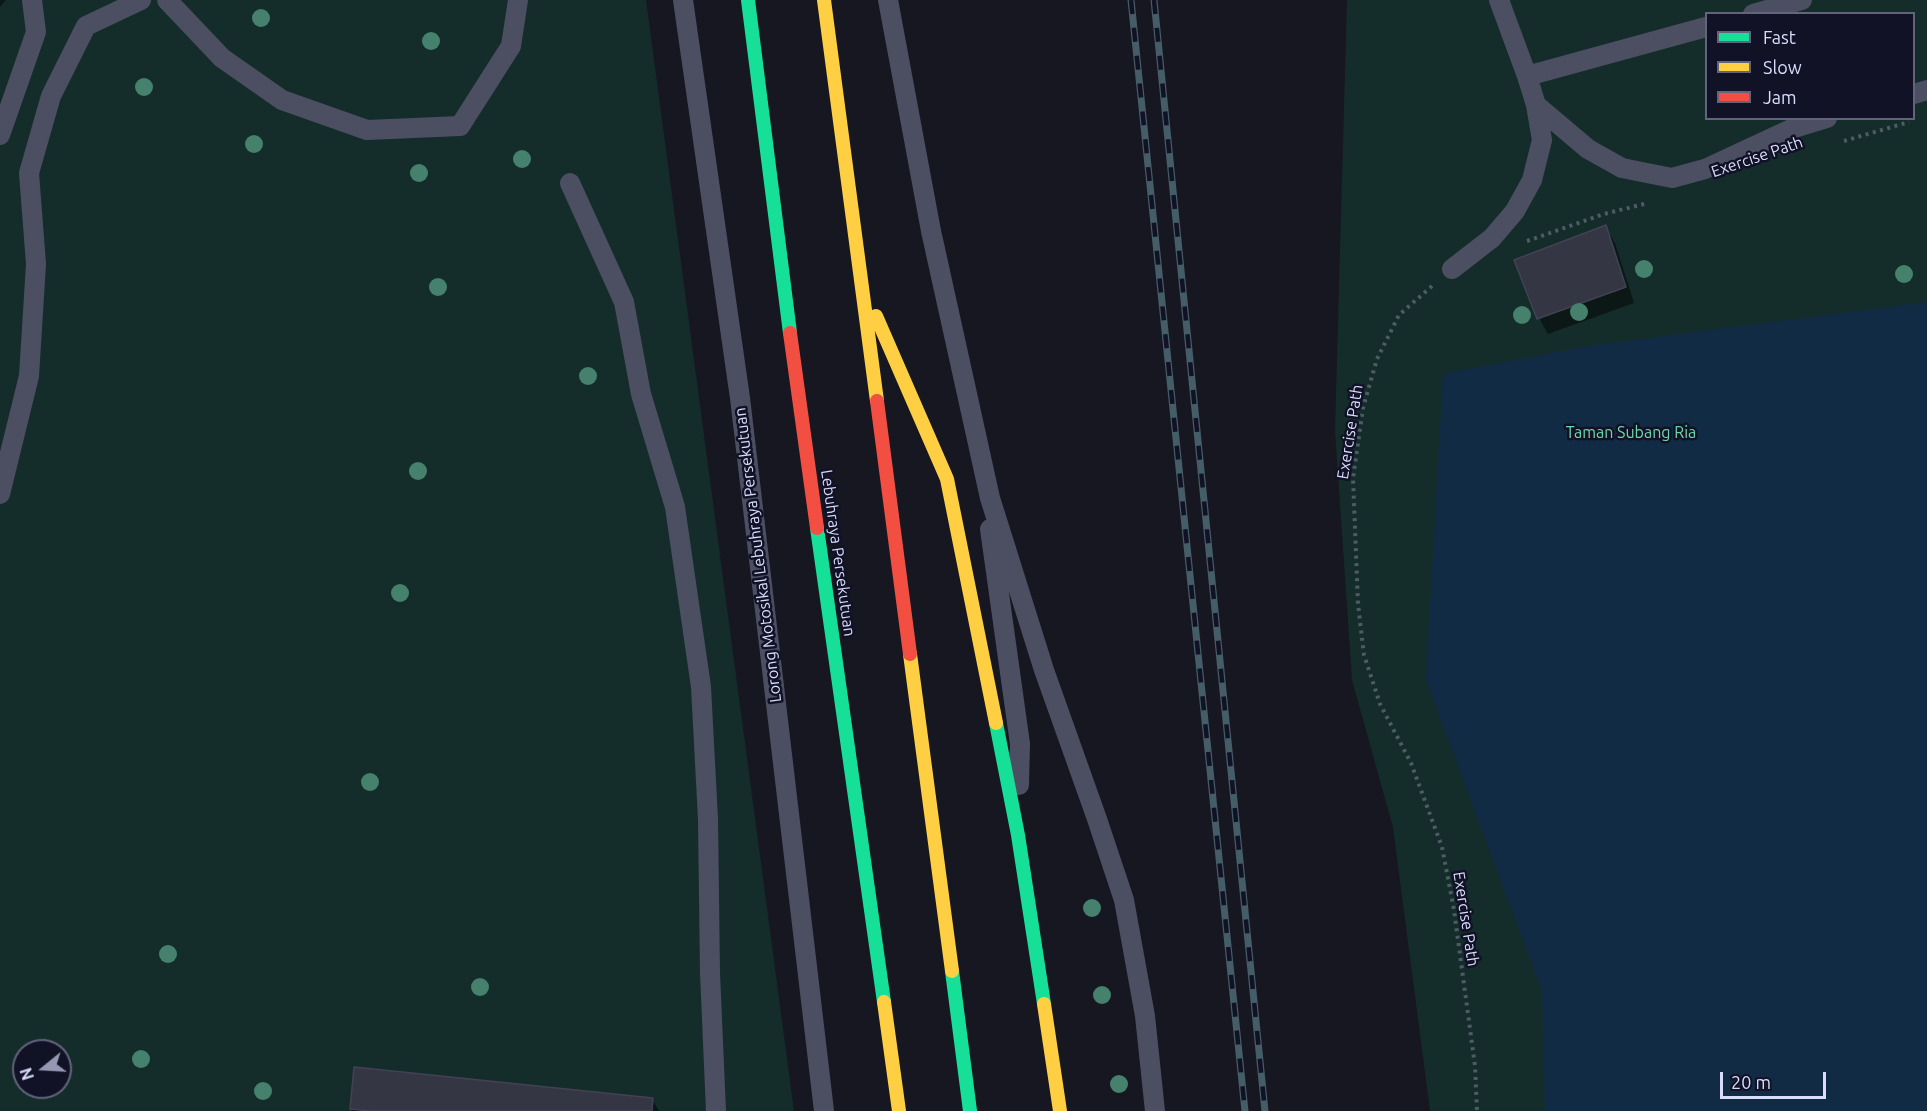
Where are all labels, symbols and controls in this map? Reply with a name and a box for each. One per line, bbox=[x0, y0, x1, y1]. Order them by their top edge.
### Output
legend bbox=[1705, 12, 1915, 120]
text: Fast bbox=[1763, 27, 1796, 47]
text: Slow bbox=[1763, 57, 1802, 77]
text: Jam bbox=[1763, 87, 1797, 107]
street label: Exercise Path bbox=[1709, 132, 1805, 182]
street label: Exercise Path bbox=[1333, 383, 1367, 481]
street label: Lorong Motosikal Lebuhraya Persekutuan bbox=[730, 406, 786, 704]
park label: Taman Subang Ria bbox=[1566, 423, 1696, 443]
street label: Lebuhraya Persekutuan bbox=[817, 468, 859, 638]
street label: Exercise Path bbox=[1449, 870, 1483, 968]
north arrow bbox=[12, 1039, 72, 1099]
scale bar bbox=[1723, 1060, 1830, 1098]
text: N bbox=[16, 1065, 37, 1082]
text: 20 m bbox=[1731, 1072, 1771, 1092]

